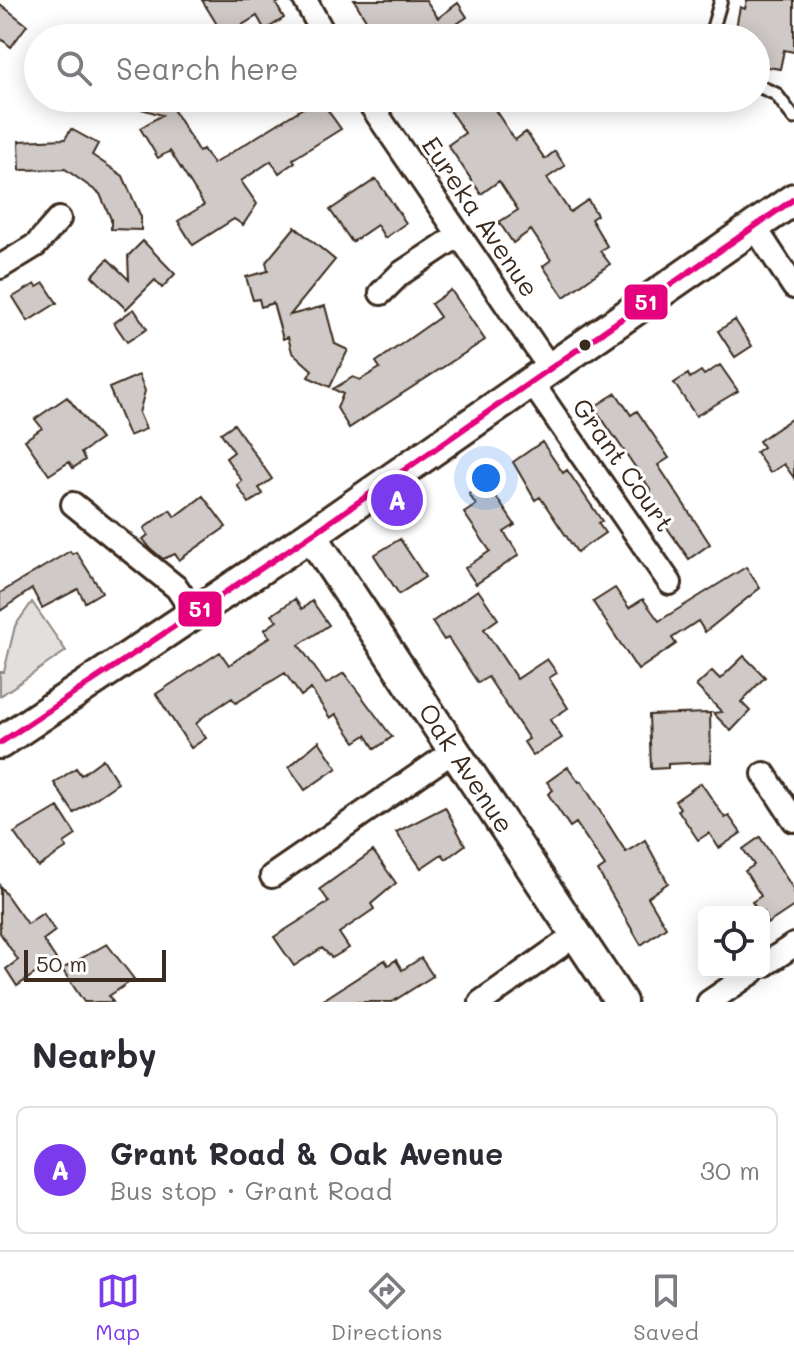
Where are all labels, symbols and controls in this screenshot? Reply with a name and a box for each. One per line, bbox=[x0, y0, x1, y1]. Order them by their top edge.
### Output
search box bbox=[24, 24, 770, 112]
icon: search bbox=[52, 46, 96, 90]
text: Search here bbox=[116, 48, 299, 88]
street label: Eureka Avenue bbox=[415, 130, 547, 303]
line badge: 51 bbox=[623, 283, 669, 321]
text: 51 bbox=[635, 287, 657, 316]
unlabelled marker bbox=[577, 337, 593, 353]
street label: Grant Court bbox=[565, 391, 682, 538]
your location bbox=[466, 458, 506, 498]
pin: A bbox=[371, 470, 423, 530]
line badge: 51 bbox=[177, 590, 223, 628]
text: 51 bbox=[189, 594, 211, 623]
street label: Oak Avenue bbox=[411, 696, 522, 839]
map controls bbox=[698, 906, 770, 978]
button: locate bbox=[698, 906, 770, 978]
scale bar bbox=[24, 946, 166, 982]
text: 50 m bbox=[36, 949, 87, 978]
text: Nearby bbox=[32, 1032, 157, 1077]
text: Grant Road & Oak Avenue bbox=[110, 1133, 503, 1173]
text: A bbox=[51, 1153, 69, 1187]
text: 30 m bbox=[700, 1153, 760, 1187]
text: Bus stop · Grant Road bbox=[110, 1173, 392, 1207]
tab: Map bbox=[95, 1269, 140, 1346]
tab: Directions bbox=[331, 1269, 443, 1346]
tab: Saved bbox=[633, 1269, 699, 1346]

